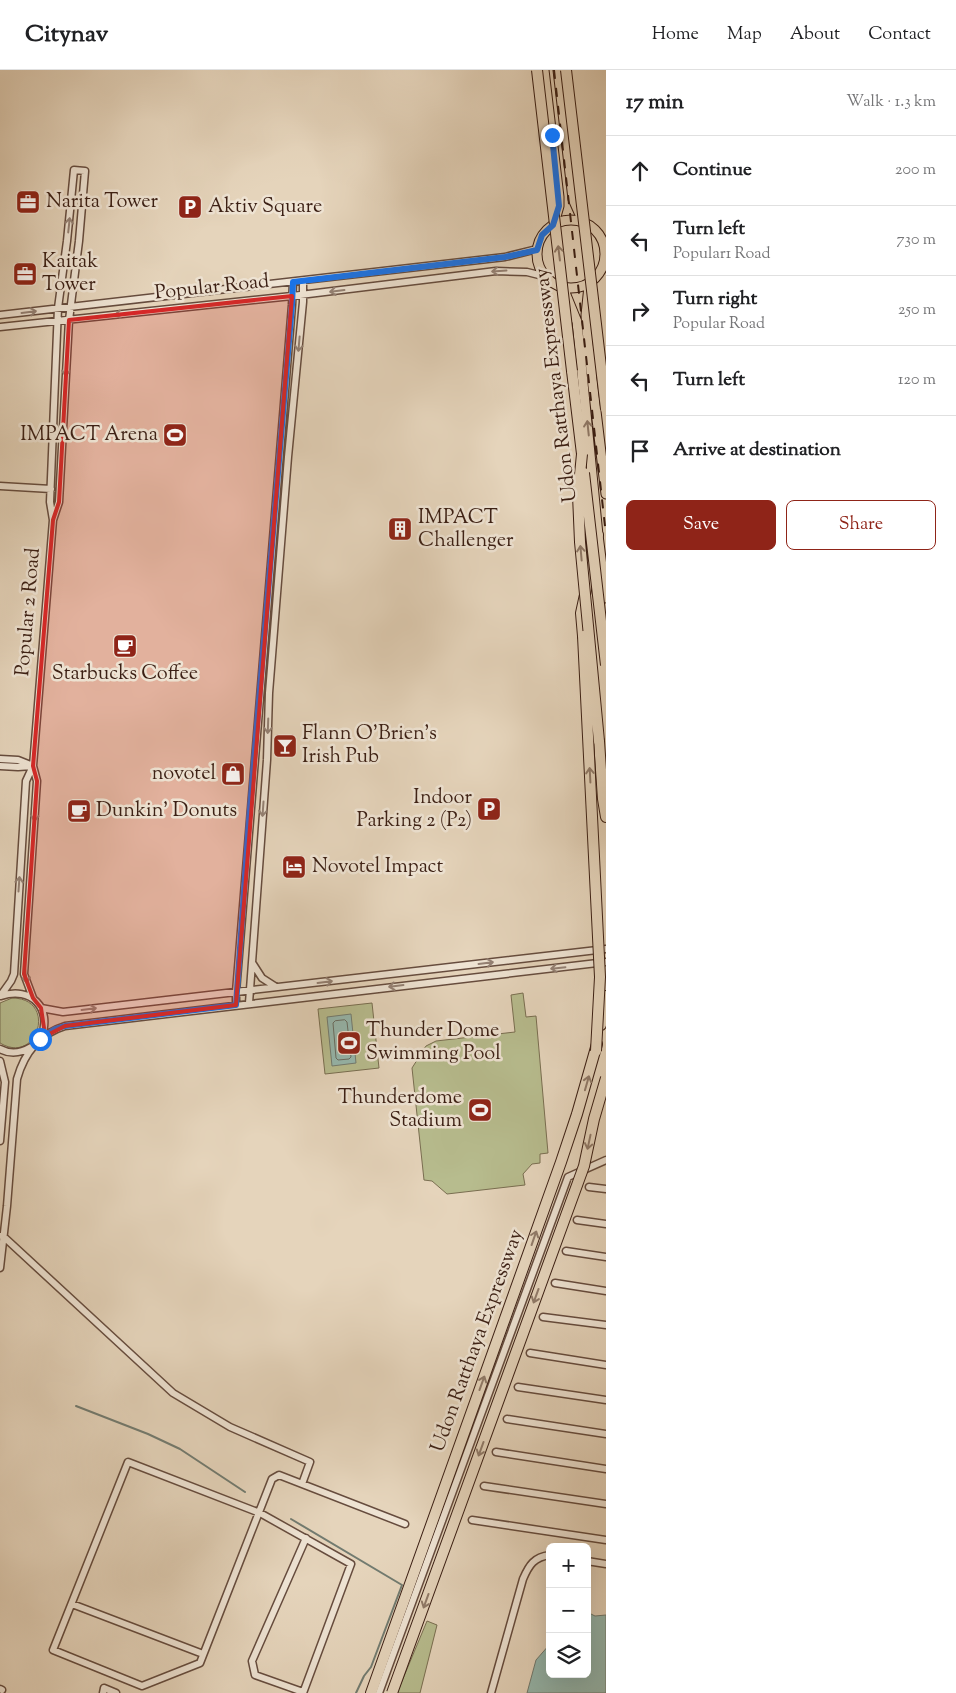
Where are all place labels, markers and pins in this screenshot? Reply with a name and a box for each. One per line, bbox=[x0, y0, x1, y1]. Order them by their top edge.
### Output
place label: Narita Tower bbox=[46, 188, 159, 217]
office icon: Narita Tower bbox=[15, 189, 41, 215]
place label: Aktiv Square bbox=[208, 193, 322, 222]
parking icon: Aktiv Square bbox=[177, 194, 203, 220]
place label: Kaitak Tower bbox=[42, 248, 98, 300]
office icon: Kaitak Tower bbox=[12, 261, 38, 287]
place label: IMPACT Arena bbox=[20, 421, 158, 450]
sports icon: IMPACT Arena bbox=[162, 422, 188, 448]
place label: IMPACT Challenger bbox=[418, 504, 514, 556]
building icon: IMPACT Challenger bbox=[387, 516, 413, 542]
cafe icon: Starbucks Coffee bbox=[112, 633, 138, 659]
place label: Starbucks Coffee bbox=[52, 660, 198, 689]
place label: Flann O'Brien's Irish Pub bbox=[302, 720, 437, 772]
bar icon: Flann O'Brien's Irish Pub bbox=[272, 733, 298, 759]
place label: novotel bbox=[152, 760, 216, 789]
shop icon: novotel bbox=[220, 761, 246, 787]
place label: Indoor Parking 2 (P2) bbox=[357, 784, 472, 836]
parking icon: Indoor Parking 2 (P2) bbox=[476, 796, 502, 822]
place label: Dunkin' Donuts bbox=[96, 797, 237, 826]
cafe icon: Dunkin' Donuts bbox=[66, 798, 92, 824]
place label: Novotel Impact bbox=[312, 853, 444, 882]
hotel icon: Novotel Impact bbox=[281, 854, 307, 880]
place label: Thunder Dome Swimming Pool bbox=[366, 1017, 501, 1069]
sports icon: Thunder Dome Swimming Pool bbox=[336, 1030, 362, 1056]
place label: Thunderdome Stadium bbox=[338, 1084, 462, 1136]
sports icon: Thunderdome Stadium bbox=[467, 1097, 493, 1123]

